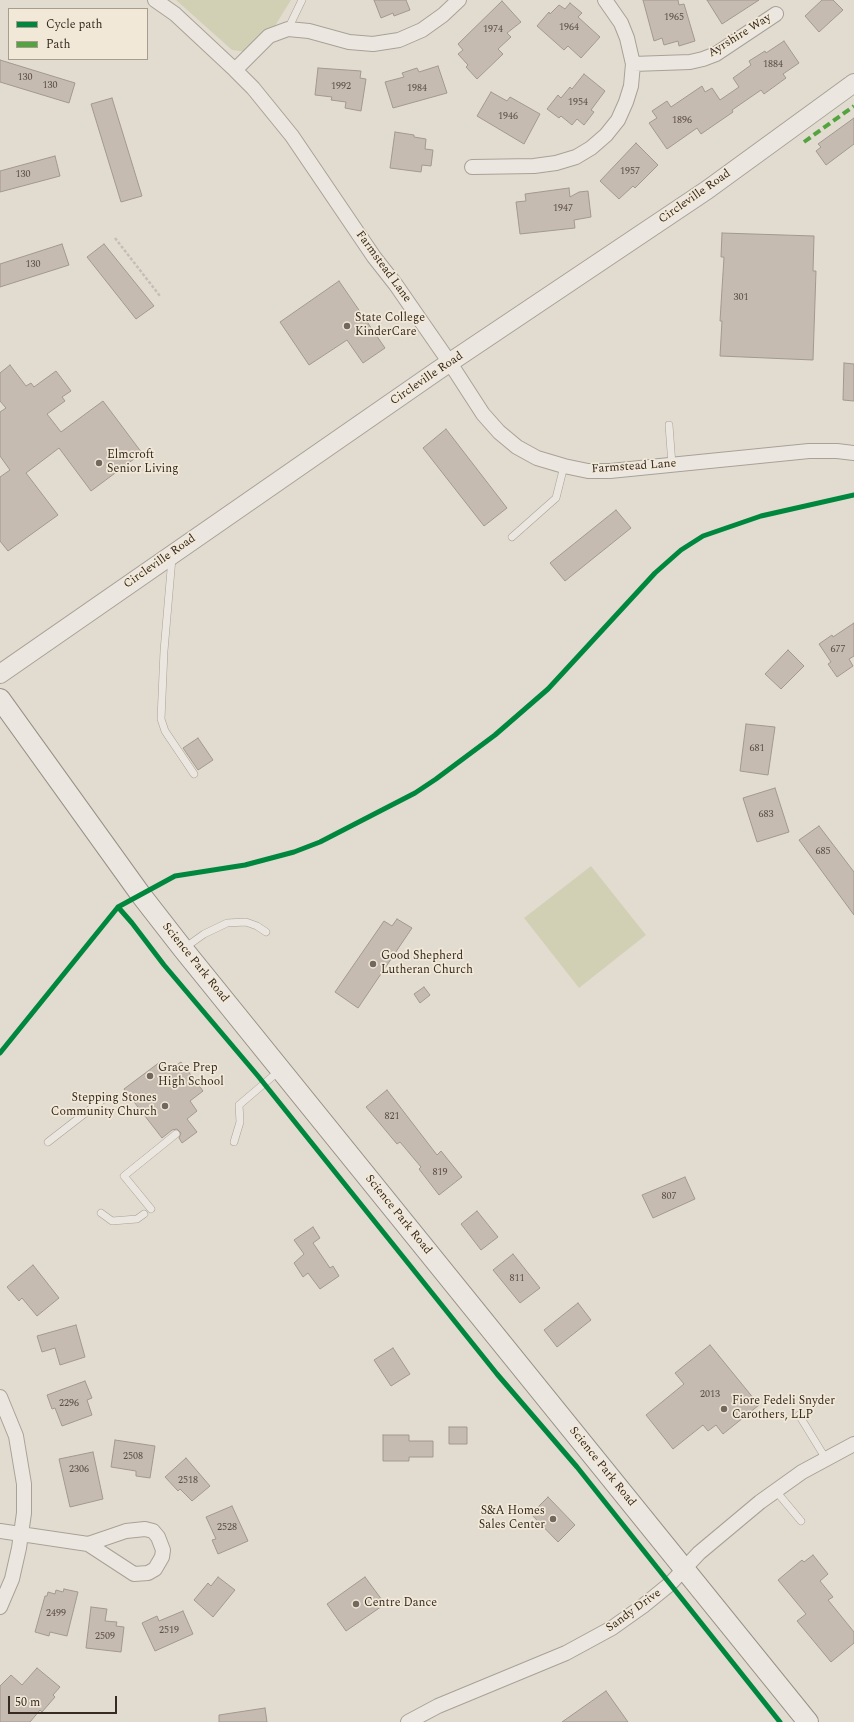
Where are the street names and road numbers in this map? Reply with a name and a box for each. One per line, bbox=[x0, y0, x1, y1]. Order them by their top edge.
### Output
street label: Ayrshire Way bbox=[706, 11, 774, 61]
street label: Circleville Road bbox=[656, 167, 734, 227]
street label: Farmstead Lane bbox=[352, 228, 414, 306]
street label: Circleville Road bbox=[388, 349, 466, 409]
street label: Farmstead Lane bbox=[591, 457, 677, 477]
street label: Circleville Road bbox=[121, 532, 199, 592]
street label: Science Park Road bbox=[158, 920, 232, 1006]
street label: Science Park Road bbox=[361, 1172, 435, 1258]
street label: Science Park Road bbox=[565, 1424, 639, 1510]
street label: Sandy Drive bbox=[604, 1586, 664, 1636]

